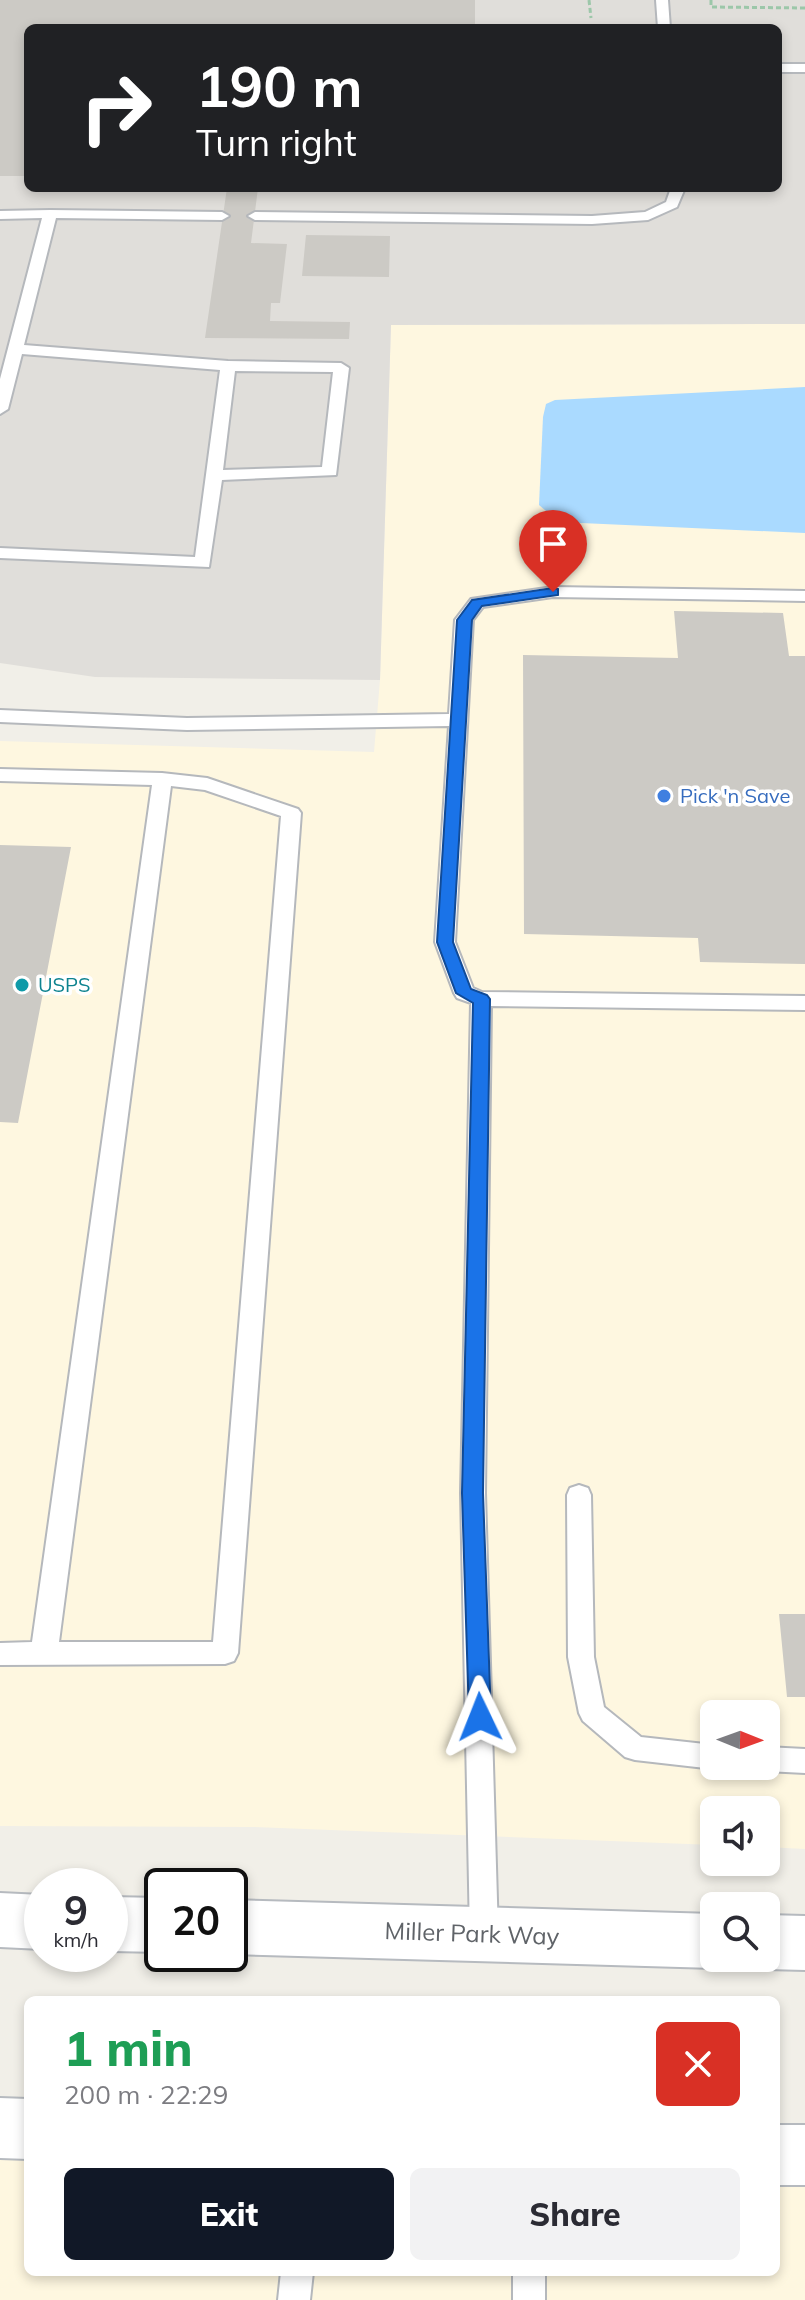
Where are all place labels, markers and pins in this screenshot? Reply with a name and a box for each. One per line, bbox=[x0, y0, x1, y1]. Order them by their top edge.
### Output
pin bbox=[519, 510, 587, 592]
place label: Pick 'n Save bbox=[680, 783, 790, 808]
marker: Pick 'n Save bbox=[655, 787, 673, 805]
place label: USPS bbox=[38, 972, 91, 997]
marker: USPS bbox=[13, 976, 31, 994]

